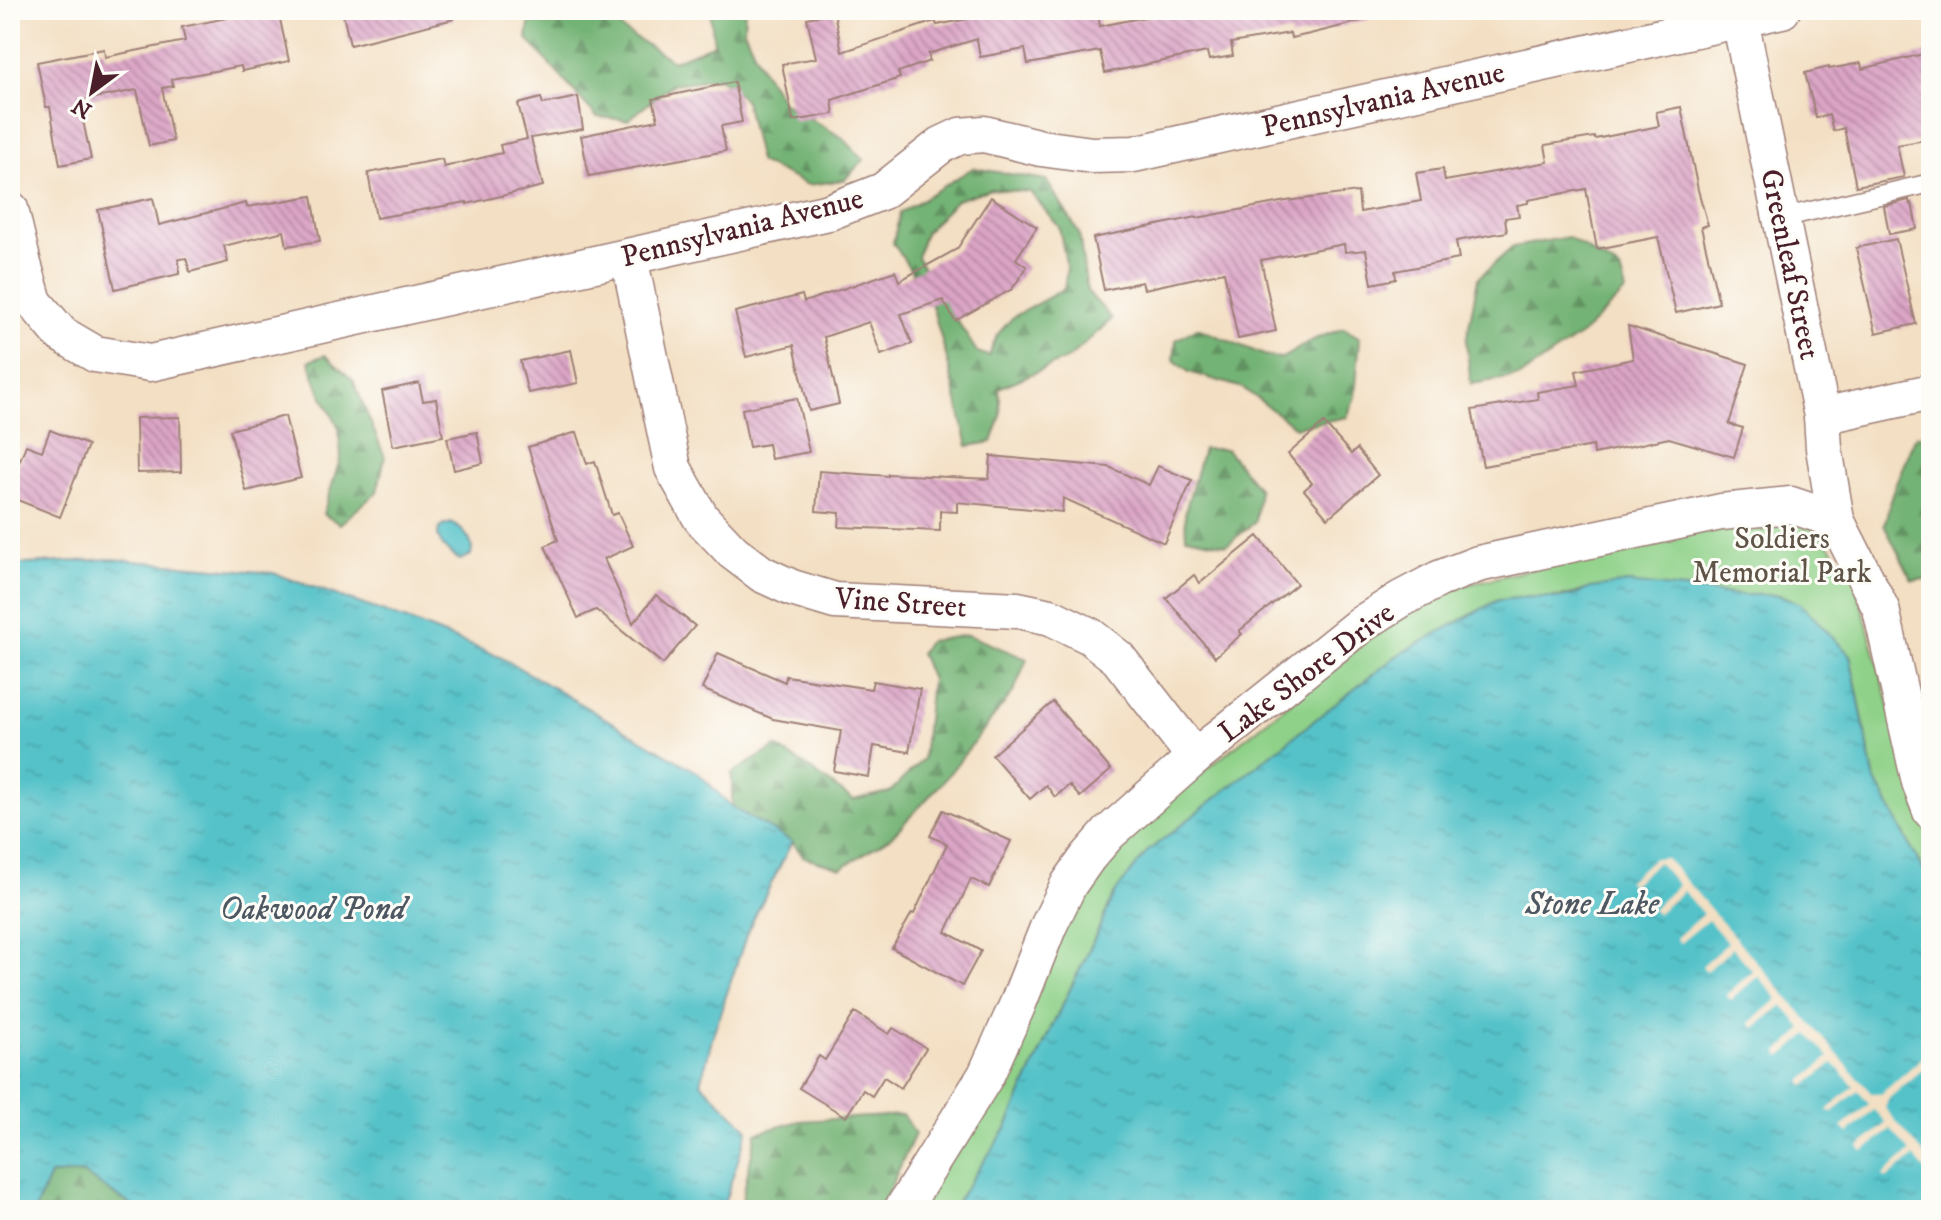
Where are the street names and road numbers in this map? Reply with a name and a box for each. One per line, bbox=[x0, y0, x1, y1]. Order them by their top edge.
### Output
street label: Pennsylvania Avenue bbox=[1258, 55, 1508, 146]
street label: Greenleaf Street bbox=[1751, 166, 1828, 363]
street label: Pennsylvania Avenue bbox=[617, 180, 867, 276]
street label: Vine Street bbox=[833, 580, 968, 627]
street label: Lake Shore Drive bbox=[1212, 595, 1402, 751]

